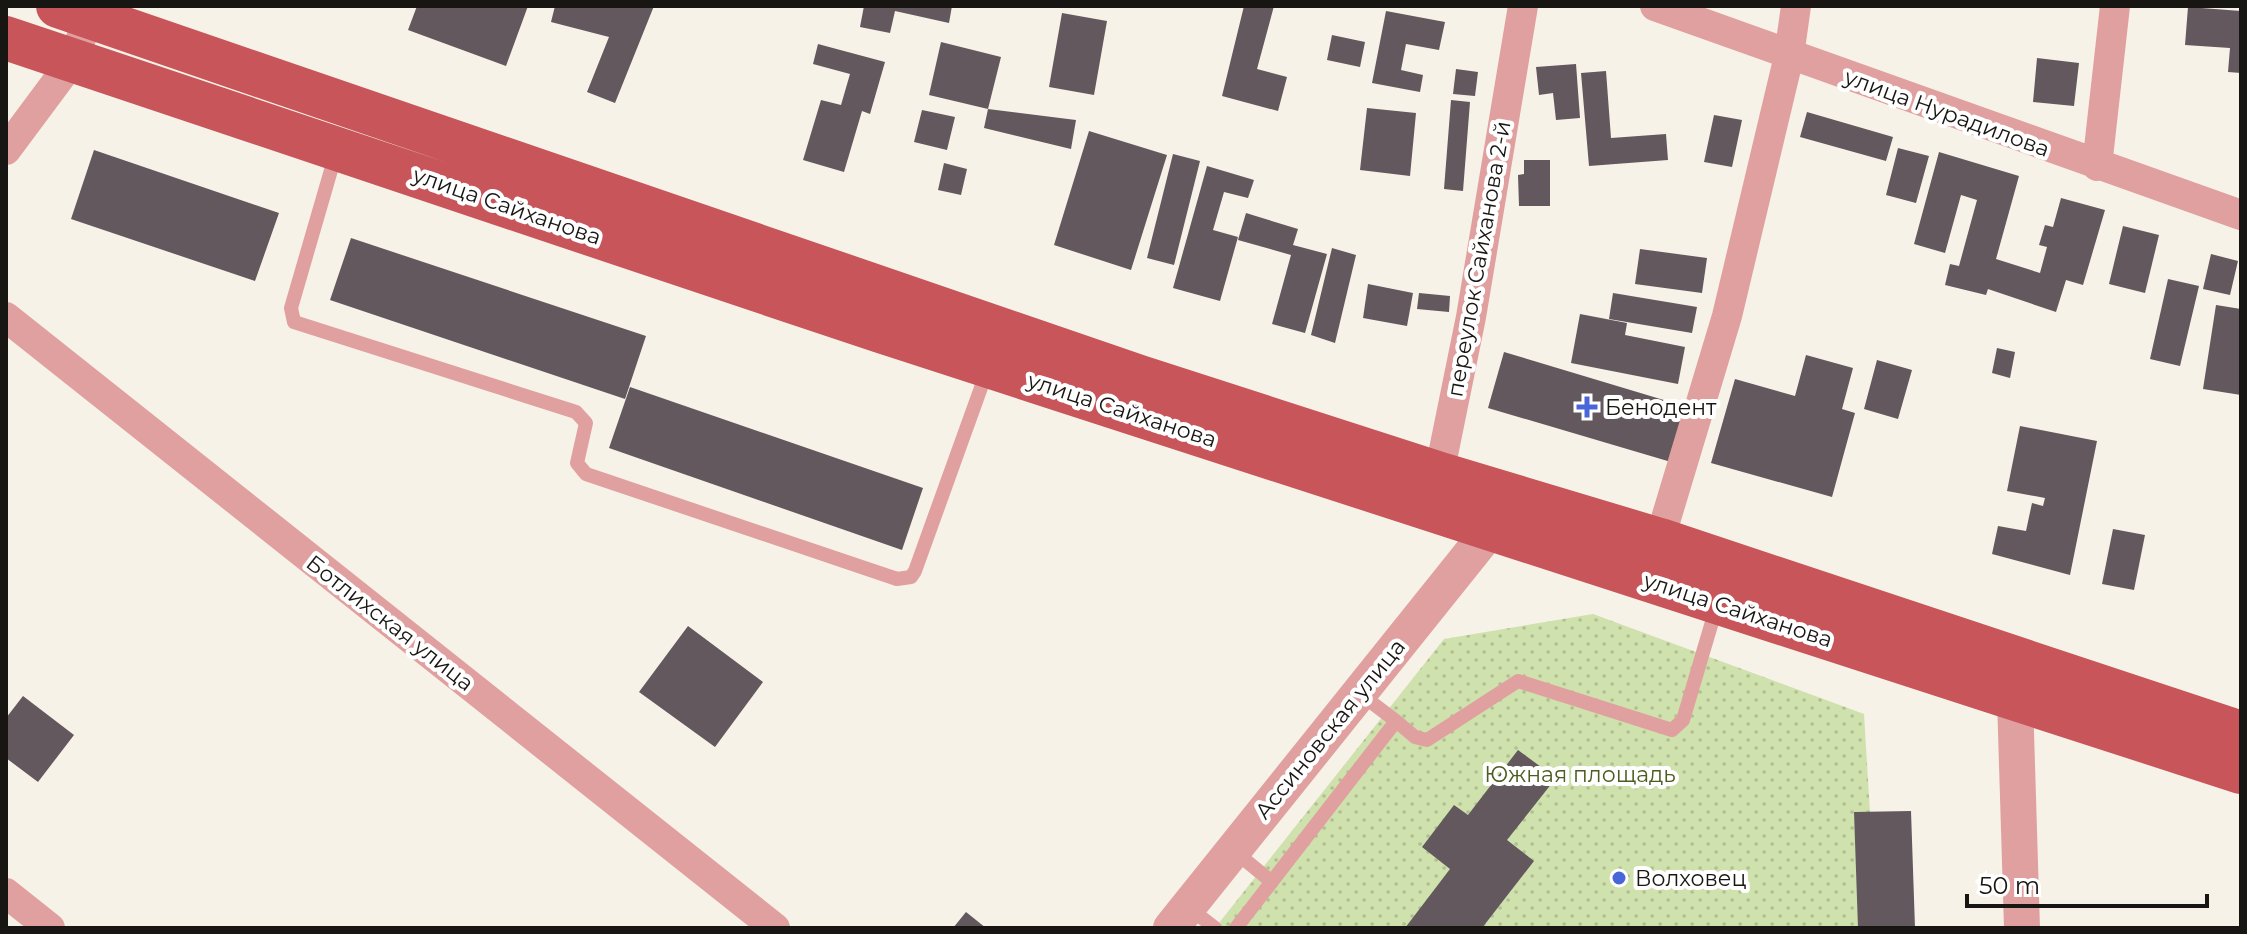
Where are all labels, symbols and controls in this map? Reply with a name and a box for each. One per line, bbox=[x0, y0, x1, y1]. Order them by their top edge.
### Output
street label: улица Нурадилова bbox=[1840, 63, 2053, 163]
street label: переулок Сайханова 2-й bbox=[1441, 119, 1517, 399]
street label: улица Сайханова bbox=[408, 161, 605, 251]
street label: улица Сайханова bbox=[1023, 366, 1220, 453]
place label: Бенодент bbox=[1605, 394, 1717, 421]
marker: Бенодент bbox=[1576, 396, 1598, 418]
street label: Ботлихская улица bbox=[301, 549, 479, 697]
street label: улица Сайханова bbox=[1639, 566, 1836, 653]
street label: Ассиновская улица bbox=[1249, 634, 1411, 824]
park label: Южная площадь bbox=[1484, 761, 1676, 788]
scale bar bbox=[1967, 858, 2207, 908]
place label: Волховец bbox=[1635, 865, 1747, 892]
marker: Волховец bbox=[1610, 869, 1628, 887]
text: 50 m bbox=[1979, 871, 2040, 900]

